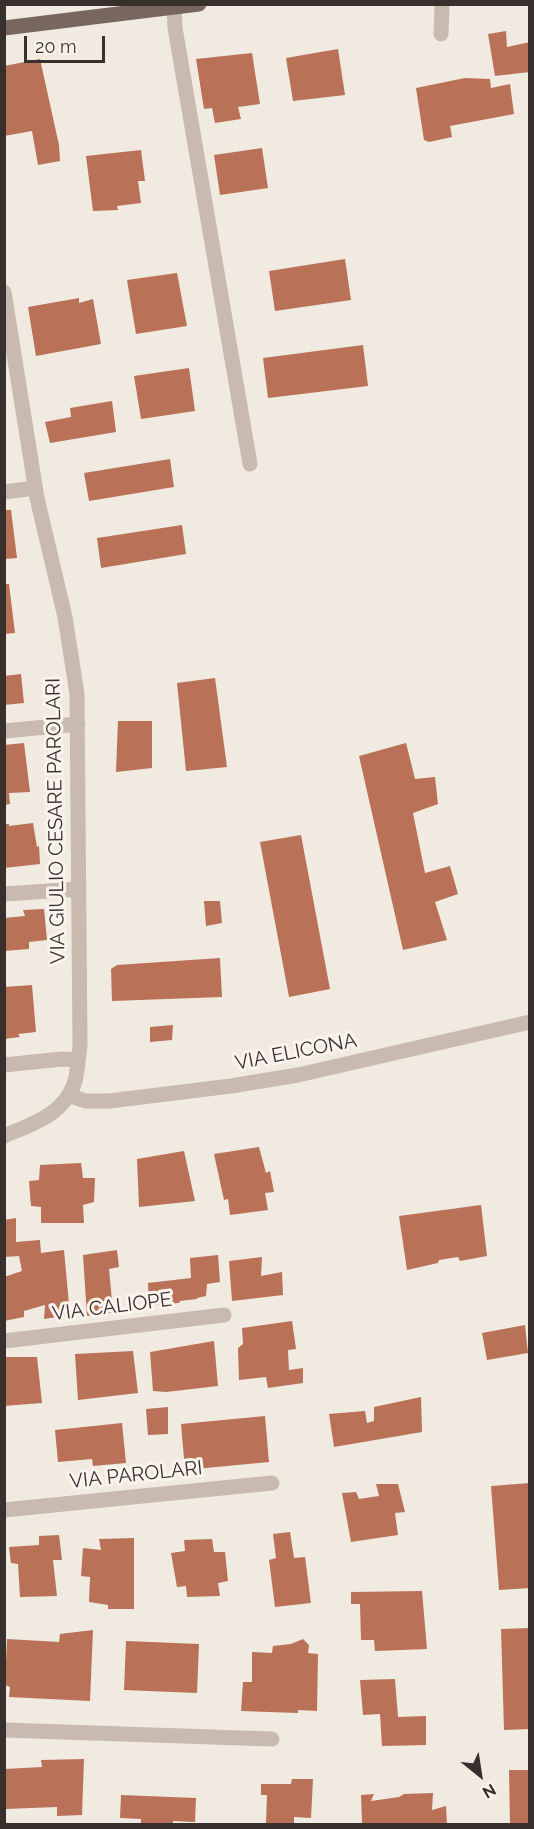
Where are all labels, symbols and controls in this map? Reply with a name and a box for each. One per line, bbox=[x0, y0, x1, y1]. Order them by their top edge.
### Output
scale bar bbox=[27, 24, 108, 62]
text: 20 m bbox=[35, 36, 77, 57]
street label: VIA GIULIO CESARE PAROLARI bbox=[42, 678, 70, 964]
street label: VIA ELICONA bbox=[233, 1028, 359, 1076]
street label: VIA CALIOPE bbox=[51, 1288, 173, 1326]
street label: VIA PAROLARI bbox=[68, 1456, 204, 1494]
north arrow bbox=[450, 1745, 510, 1805]
text: N bbox=[479, 1780, 499, 1802]

